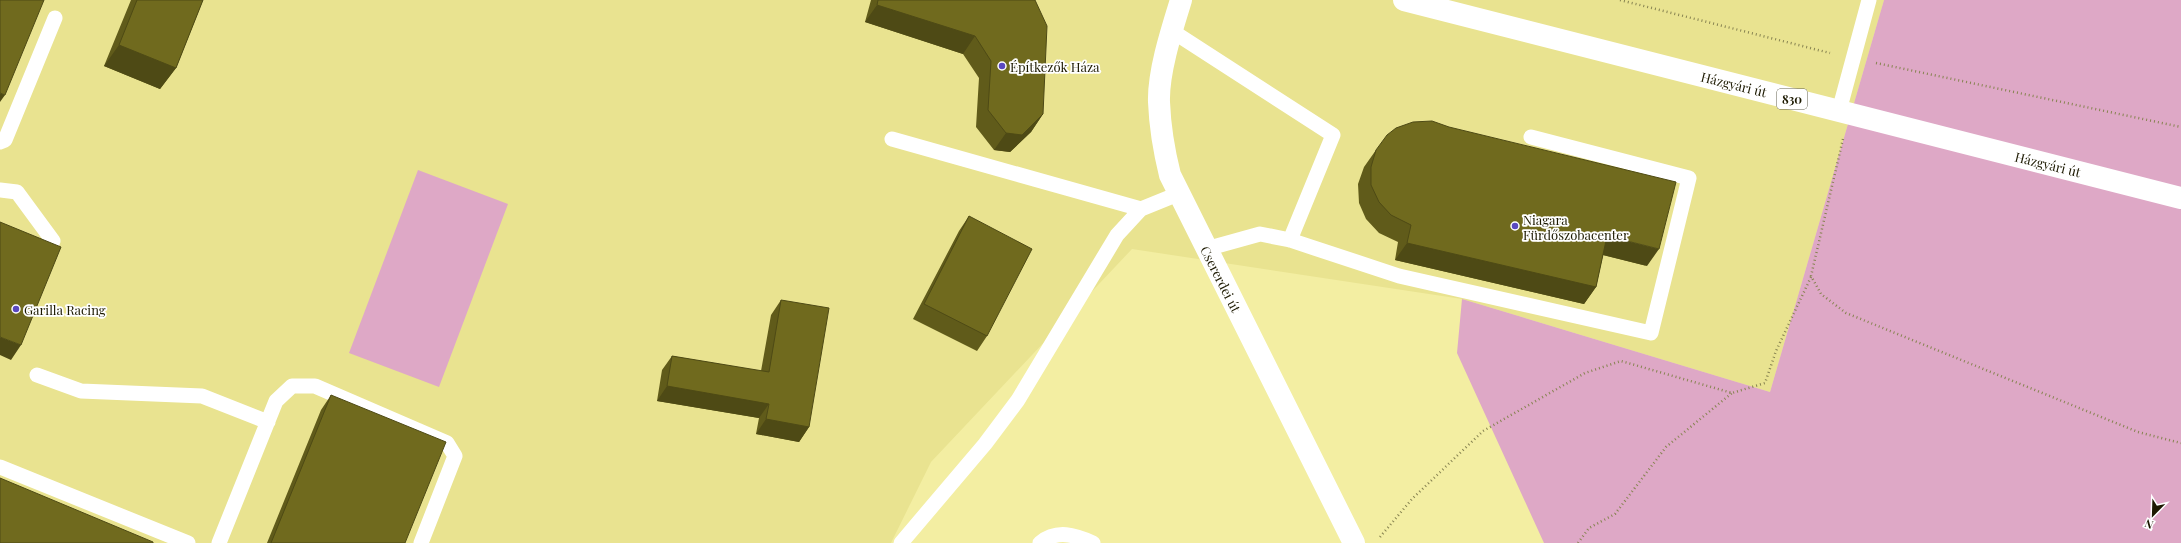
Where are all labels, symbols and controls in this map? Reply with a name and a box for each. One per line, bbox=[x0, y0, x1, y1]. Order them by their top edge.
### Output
place label: Építkezők Háza bbox=[1010, 58, 1100, 75]
marker: Építkezők Háza bbox=[997, 61, 1007, 71]
street label: Házgyári út bbox=[1699, 68, 1769, 100]
road number: 830 bbox=[1777, 89, 1807, 109]
street label: Házgyári út bbox=[2013, 148, 2083, 180]
place label: Niagara Fürdőszobacenter bbox=[1523, 211, 1629, 243]
marker: Niagara Fürdőszobacenter bbox=[1510, 221, 1520, 231]
street label: Csererdei út bbox=[1197, 243, 1245, 315]
place label: Garilla Racing bbox=[24, 301, 106, 318]
marker: Garilla Racing bbox=[11, 304, 21, 314]
north arrow bbox=[2133, 495, 2173, 535]
text: N bbox=[2142, 516, 2155, 533]

